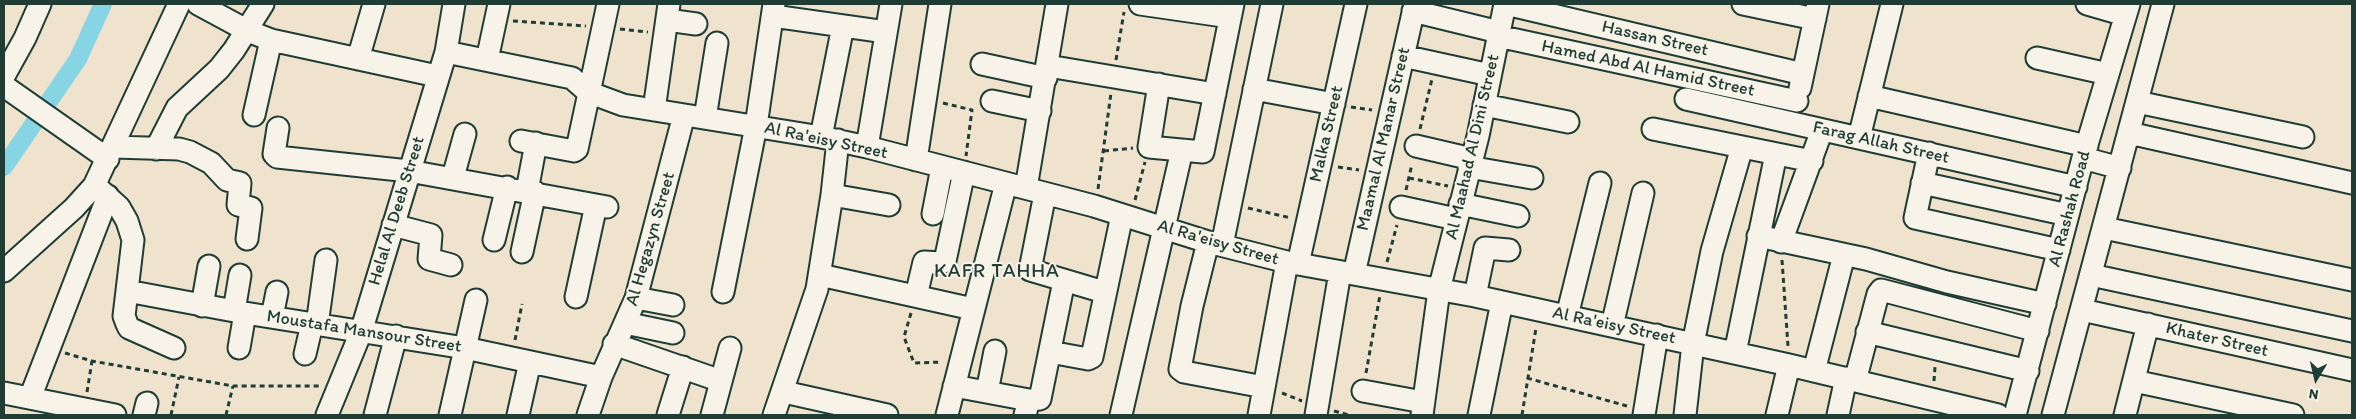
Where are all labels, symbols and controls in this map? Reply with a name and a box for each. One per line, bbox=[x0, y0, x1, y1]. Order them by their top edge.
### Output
street label: Hassan Street bbox=[1600, 16, 1710, 62]
street label: Hamed Abd Al Hamid Street bbox=[1539, 36, 1757, 102]
street label: Maamal Al Manar Street bbox=[1352, 45, 1416, 233]
street label: Al Maahad Al Dini Street bbox=[1441, 52, 1505, 242]
street label: Malka Street bbox=[1305, 84, 1349, 184]
street label: Al Ra'eisy Street bbox=[762, 117, 890, 165]
street label: Farag Allah Street bbox=[1811, 117, 1951, 169]
street label: Helal Al Deeb Street bbox=[364, 134, 430, 288]
street label: Al Rashah Road bbox=[2044, 149, 2096, 269]
street label: Al Hegazyn Street bbox=[622, 170, 680, 308]
street label: Al Ra'eisy Street bbox=[1155, 215, 1281, 271]
district label: KAFR TAHHA bbox=[933, 260, 1061, 284]
street label: Al Ra'eisy Street bbox=[1550, 302, 1678, 350]
street label: Moustafa Mansour Street bbox=[265, 306, 463, 358]
street label: Khater Street bbox=[2164, 318, 2270, 362]
north arrow bbox=[2291, 354, 2341, 404]
text: N bbox=[2308, 385, 2320, 403]

